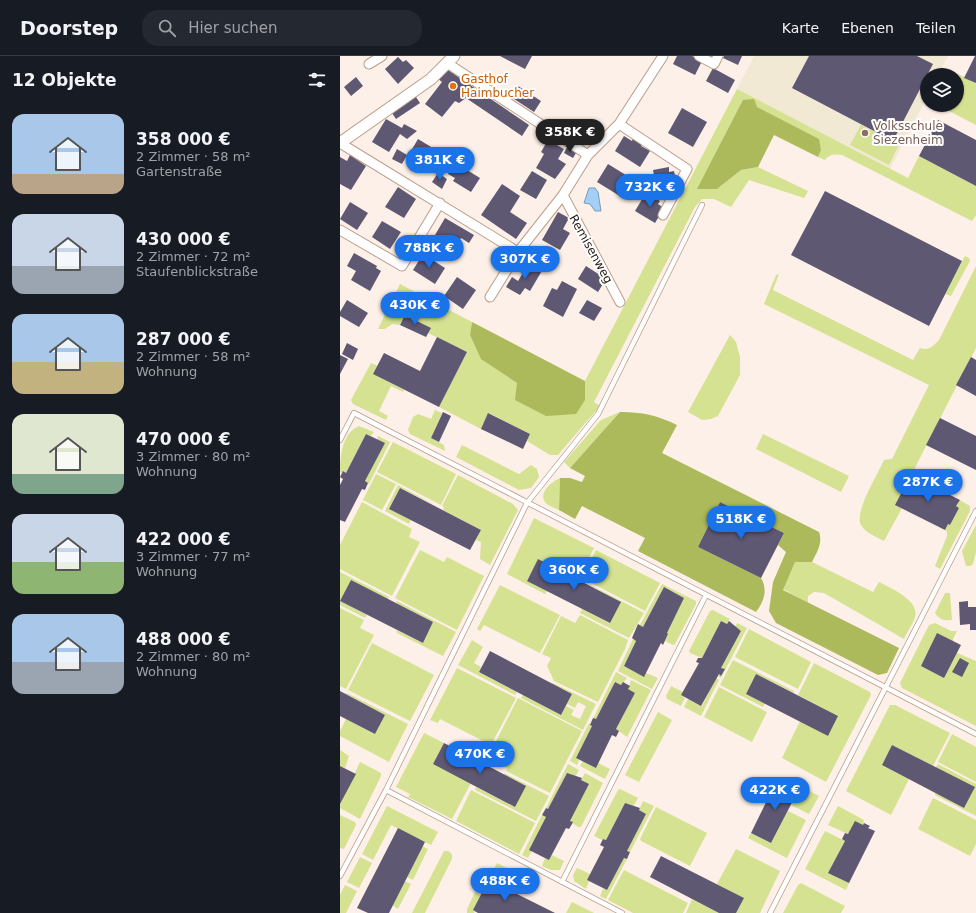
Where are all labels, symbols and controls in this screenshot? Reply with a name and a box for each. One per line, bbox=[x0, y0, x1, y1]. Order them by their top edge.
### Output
search box bbox=[142, 10, 422, 46]
text: Doorstep bbox=[20, 17, 118, 39]
icon: search bbox=[156, 17, 178, 39]
text: Hier suchen bbox=[188, 19, 278, 37]
text: Karte bbox=[782, 20, 819, 36]
text: Ebenen bbox=[841, 20, 894, 36]
text: Teilen bbox=[916, 20, 956, 36]
map controls bbox=[920, 68, 964, 112]
button: layers bbox=[920, 68, 964, 112]
icon: filters bbox=[306, 69, 328, 91]
text: 12 Objekte bbox=[12, 70, 117, 90]
place label: Gasthof Haimbucher bbox=[461, 72, 534, 100]
marker: Gasthof Haimbucher bbox=[448, 81, 458, 91]
pin: 358K € bbox=[537, 119, 603, 153]
place label: Volksschule Siezenheim bbox=[873, 119, 943, 147]
text: 358K € bbox=[545, 124, 595, 139]
marker: Volksschule Siezenheim bbox=[860, 128, 870, 138]
text: 358 000 € bbox=[136, 129, 231, 149]
icon: home bbox=[44, 130, 92, 178]
pin: 381K € bbox=[407, 147, 473, 181]
text: 2 Zimmer · 58 m² bbox=[136, 149, 251, 164]
text: 381K € bbox=[415, 152, 465, 167]
text: Gartenstraße bbox=[136, 164, 222, 179]
pin: 732K € bbox=[617, 174, 683, 208]
text: 732K € bbox=[625, 179, 675, 194]
street label: Remisenweg bbox=[566, 212, 616, 286]
text: 430 000 € bbox=[136, 229, 231, 249]
icon: home bbox=[44, 230, 92, 278]
pin: 788K € bbox=[396, 235, 462, 269]
text: 788K € bbox=[404, 240, 454, 255]
pin: 307K € bbox=[492, 246, 558, 280]
text: 2 Zimmer · 72 m² bbox=[136, 249, 251, 264]
text: 307K € bbox=[500, 251, 550, 266]
text: Staufenblickstraße bbox=[136, 264, 258, 279]
pin: 430K € bbox=[382, 292, 448, 326]
text: 430K € bbox=[390, 297, 440, 312]
text: 287 000 € bbox=[136, 329, 231, 349]
icon: home bbox=[44, 330, 92, 378]
text: 2 Zimmer · 58 m² bbox=[136, 349, 251, 364]
text: Wohnung bbox=[136, 364, 197, 379]
text: 470 000 € bbox=[136, 429, 231, 449]
icon: home bbox=[44, 430, 92, 478]
text: 3 Zimmer · 80 m² bbox=[136, 449, 251, 464]
text: Wohnung bbox=[136, 464, 197, 479]
pin: 287K € bbox=[895, 469, 961, 503]
text: 287K € bbox=[903, 474, 953, 489]
pin: 518K € bbox=[708, 506, 774, 540]
text: 518K € bbox=[716, 511, 766, 526]
text: 422 000 € bbox=[136, 529, 231, 549]
icon: home bbox=[44, 530, 92, 578]
text: 3 Zimmer · 77 m² bbox=[136, 549, 251, 564]
pin: 360K € bbox=[541, 557, 607, 591]
text: 360K € bbox=[549, 562, 599, 577]
text: Wohnung bbox=[136, 564, 197, 579]
text: 488 000 € bbox=[136, 629, 231, 649]
icon: home bbox=[44, 630, 92, 678]
text: 2 Zimmer · 80 m² bbox=[136, 649, 251, 664]
text: Wohnung bbox=[136, 664, 197, 679]
pin: 470K € bbox=[447, 741, 513, 775]
text: 470K € bbox=[455, 746, 505, 761]
pin: 422K € bbox=[742, 777, 808, 811]
text: 422K € bbox=[750, 782, 800, 797]
pin: 488K € bbox=[472, 868, 538, 902]
text: 488K € bbox=[480, 873, 530, 888]

